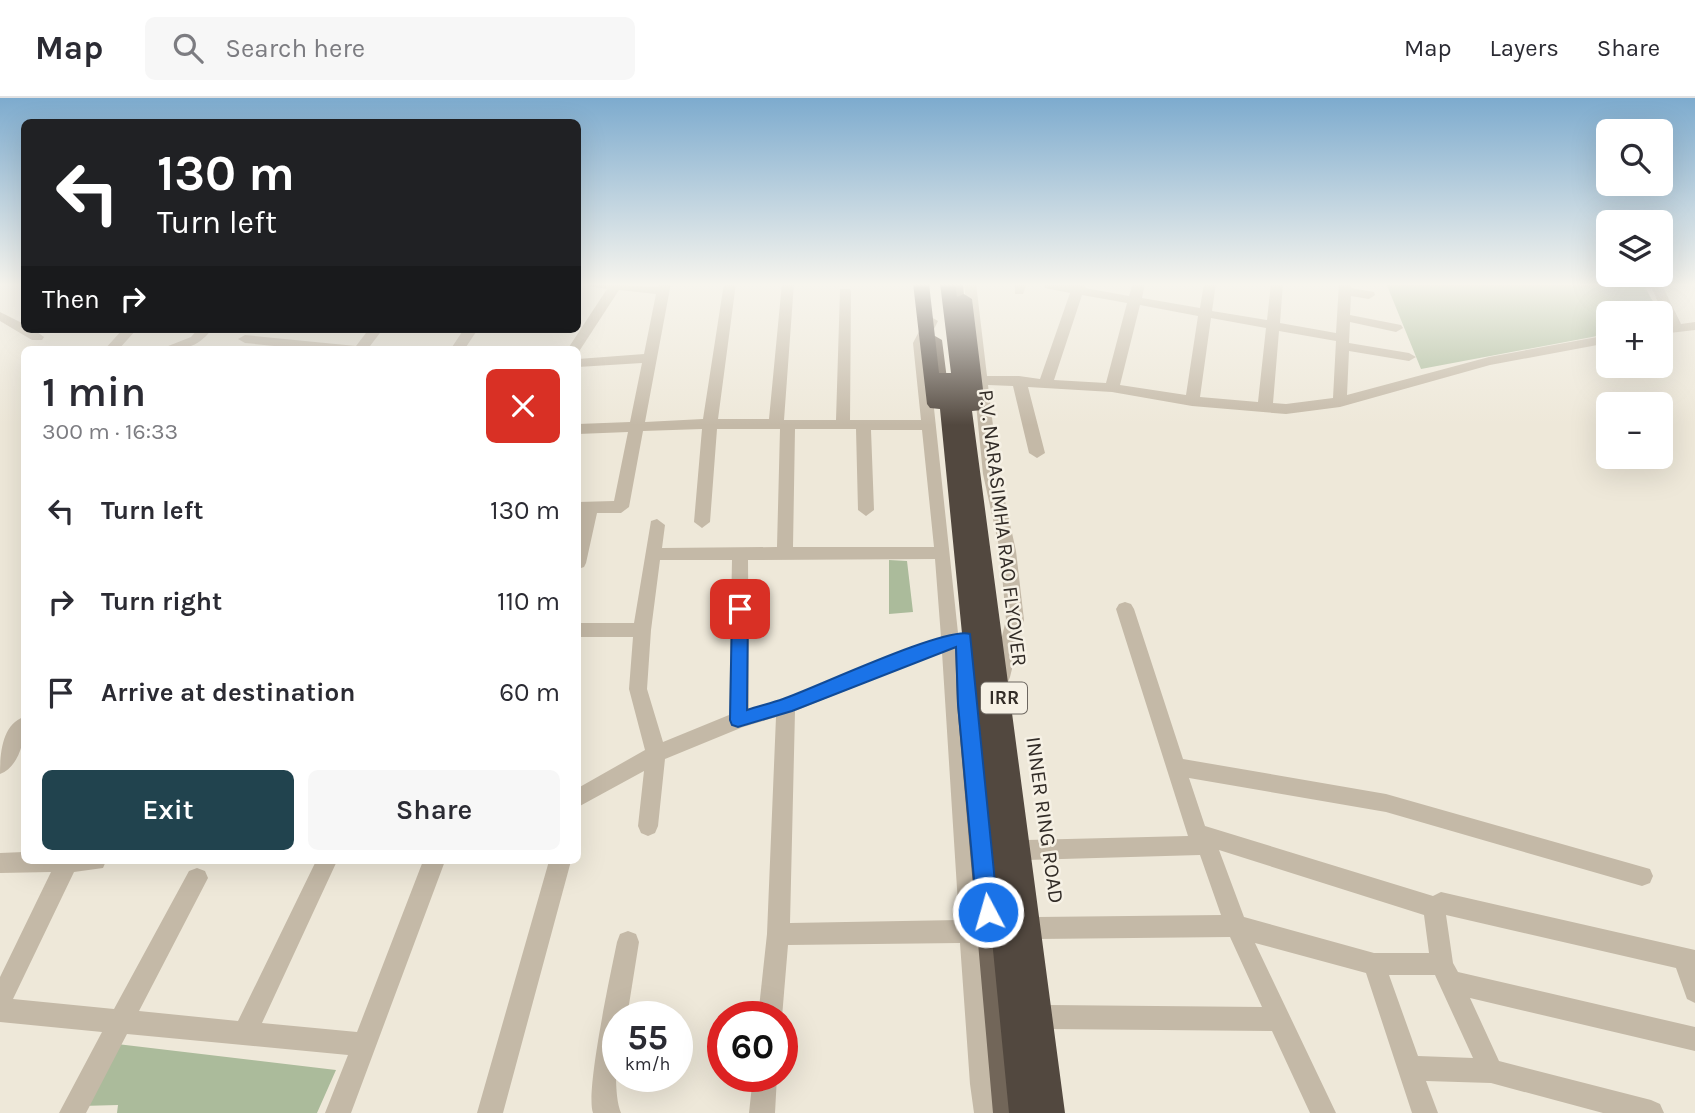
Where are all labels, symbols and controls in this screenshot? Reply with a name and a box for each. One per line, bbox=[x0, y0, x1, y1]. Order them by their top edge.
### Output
search box bbox=[145, 17, 635, 80]
text: Map bbox=[35, 29, 103, 67]
icon: search bbox=[169, 29, 207, 67]
text: Search here bbox=[225, 33, 365, 64]
text: Map bbox=[1404, 34, 1452, 62]
text: Layers bbox=[1490, 34, 1559, 62]
text: Share bbox=[1597, 34, 1660, 62]
map controls bbox=[1596, 119, 1673, 469]
button: search bbox=[1596, 119, 1673, 196]
text: 130 m bbox=[157, 145, 295, 202]
icon: left bbox=[42, 147, 133, 238]
text: Turn left bbox=[157, 204, 277, 241]
button: layers bbox=[1596, 210, 1673, 287]
icon: right bbox=[114, 280, 152, 318]
text: Then bbox=[42, 284, 100, 315]
button: + bbox=[1596, 301, 1673, 378]
text: 1 min bbox=[42, 367, 146, 417]
button: close bbox=[486, 369, 560, 443]
street label: P.V. NARASIMHA RAO FLYOVER bbox=[974, 388, 1032, 668]
button: − bbox=[1596, 392, 1673, 469]
text: 300 m · 16:33 bbox=[42, 418, 178, 445]
icon: left bbox=[42, 492, 80, 530]
text: Turn left bbox=[101, 495, 203, 526]
text: 130 m bbox=[490, 495, 560, 526]
pin bbox=[710, 579, 770, 639]
icon: right bbox=[42, 583, 80, 621]
text: Turn right bbox=[101, 586, 222, 617]
text: 110 m bbox=[497, 586, 560, 617]
icon: arrive bbox=[721, 590, 759, 628]
icon: arrive bbox=[42, 674, 80, 712]
text: Arrive at destination bbox=[101, 677, 355, 708]
text: 60 m bbox=[499, 677, 560, 708]
road number: IRR bbox=[981, 682, 1027, 713]
street label: INNER RING ROAD bbox=[1021, 735, 1069, 905]
button: Exit bbox=[42, 770, 294, 850]
button: Share bbox=[308, 770, 560, 850]
position arrow bbox=[951, 875, 1025, 949]
speed limit sign: 60 bbox=[707, 1001, 798, 1092]
text: 55 bbox=[627, 1017, 668, 1058]
text: km/h bbox=[625, 1053, 670, 1075]

